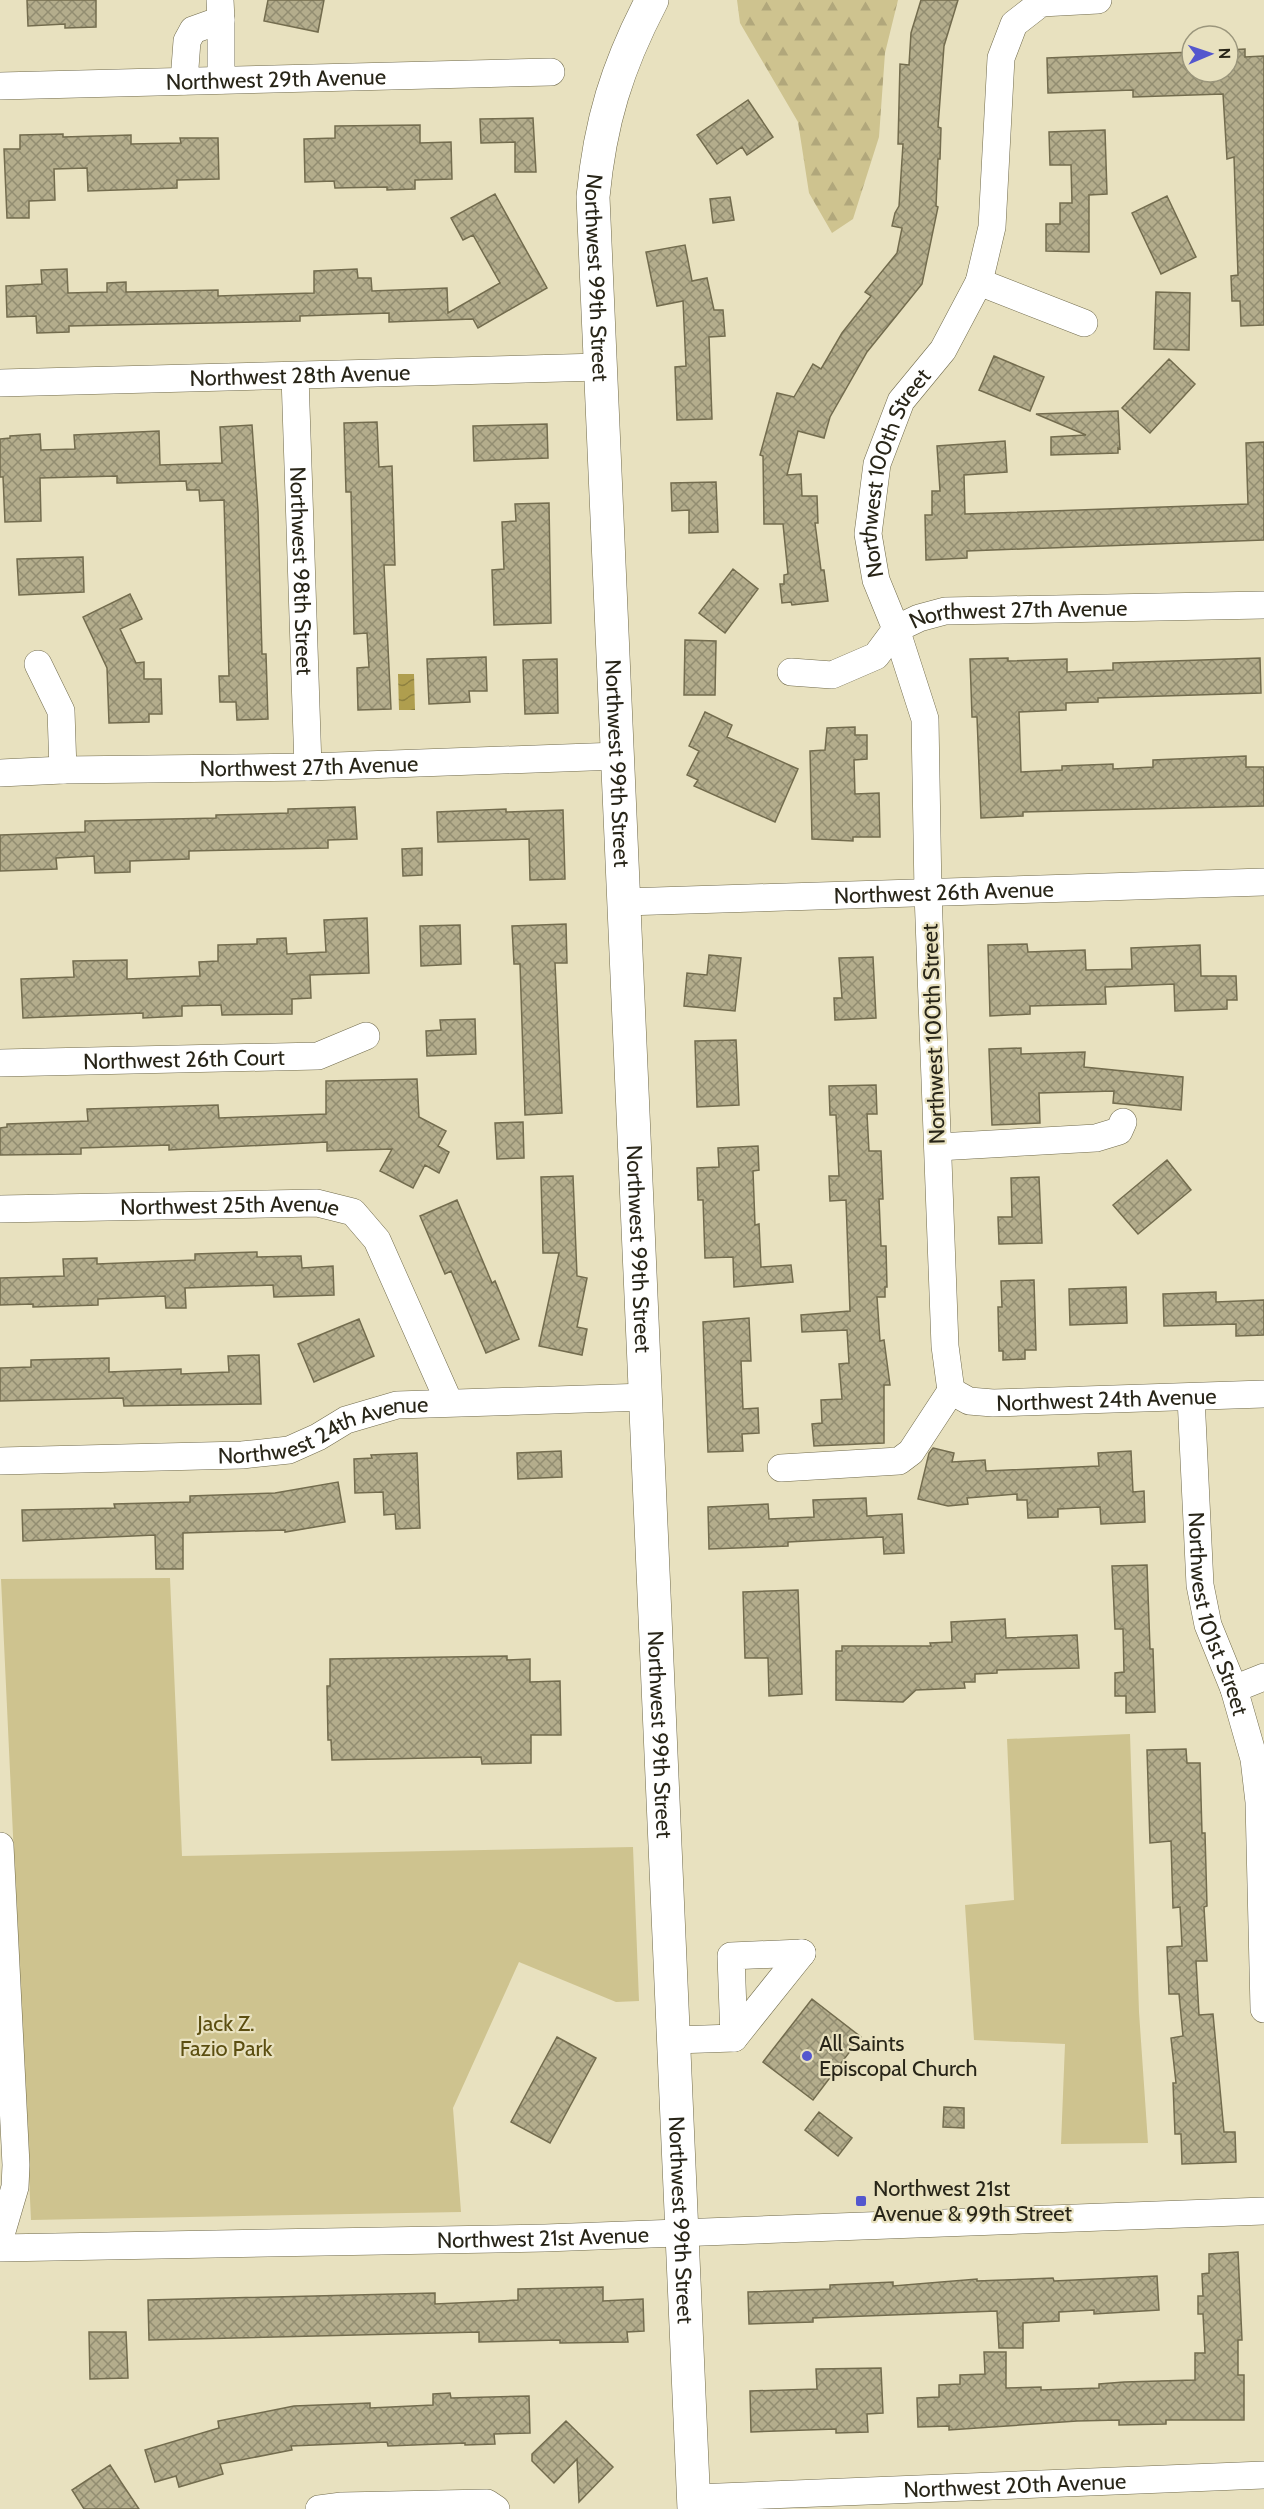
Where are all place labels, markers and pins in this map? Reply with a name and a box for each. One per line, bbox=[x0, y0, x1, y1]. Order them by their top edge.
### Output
place label: All Saints Episcopal Church bbox=[819, 2030, 978, 2082]
marker: All Saints Episcopal Church bbox=[800, 2049, 814, 2063]
place label: Northwest 21st Avenue & 99th Street bbox=[873, 2175, 1073, 2227]
marker: Northwest 21st Avenue & 99th Street bbox=[854, 2194, 868, 2208]

